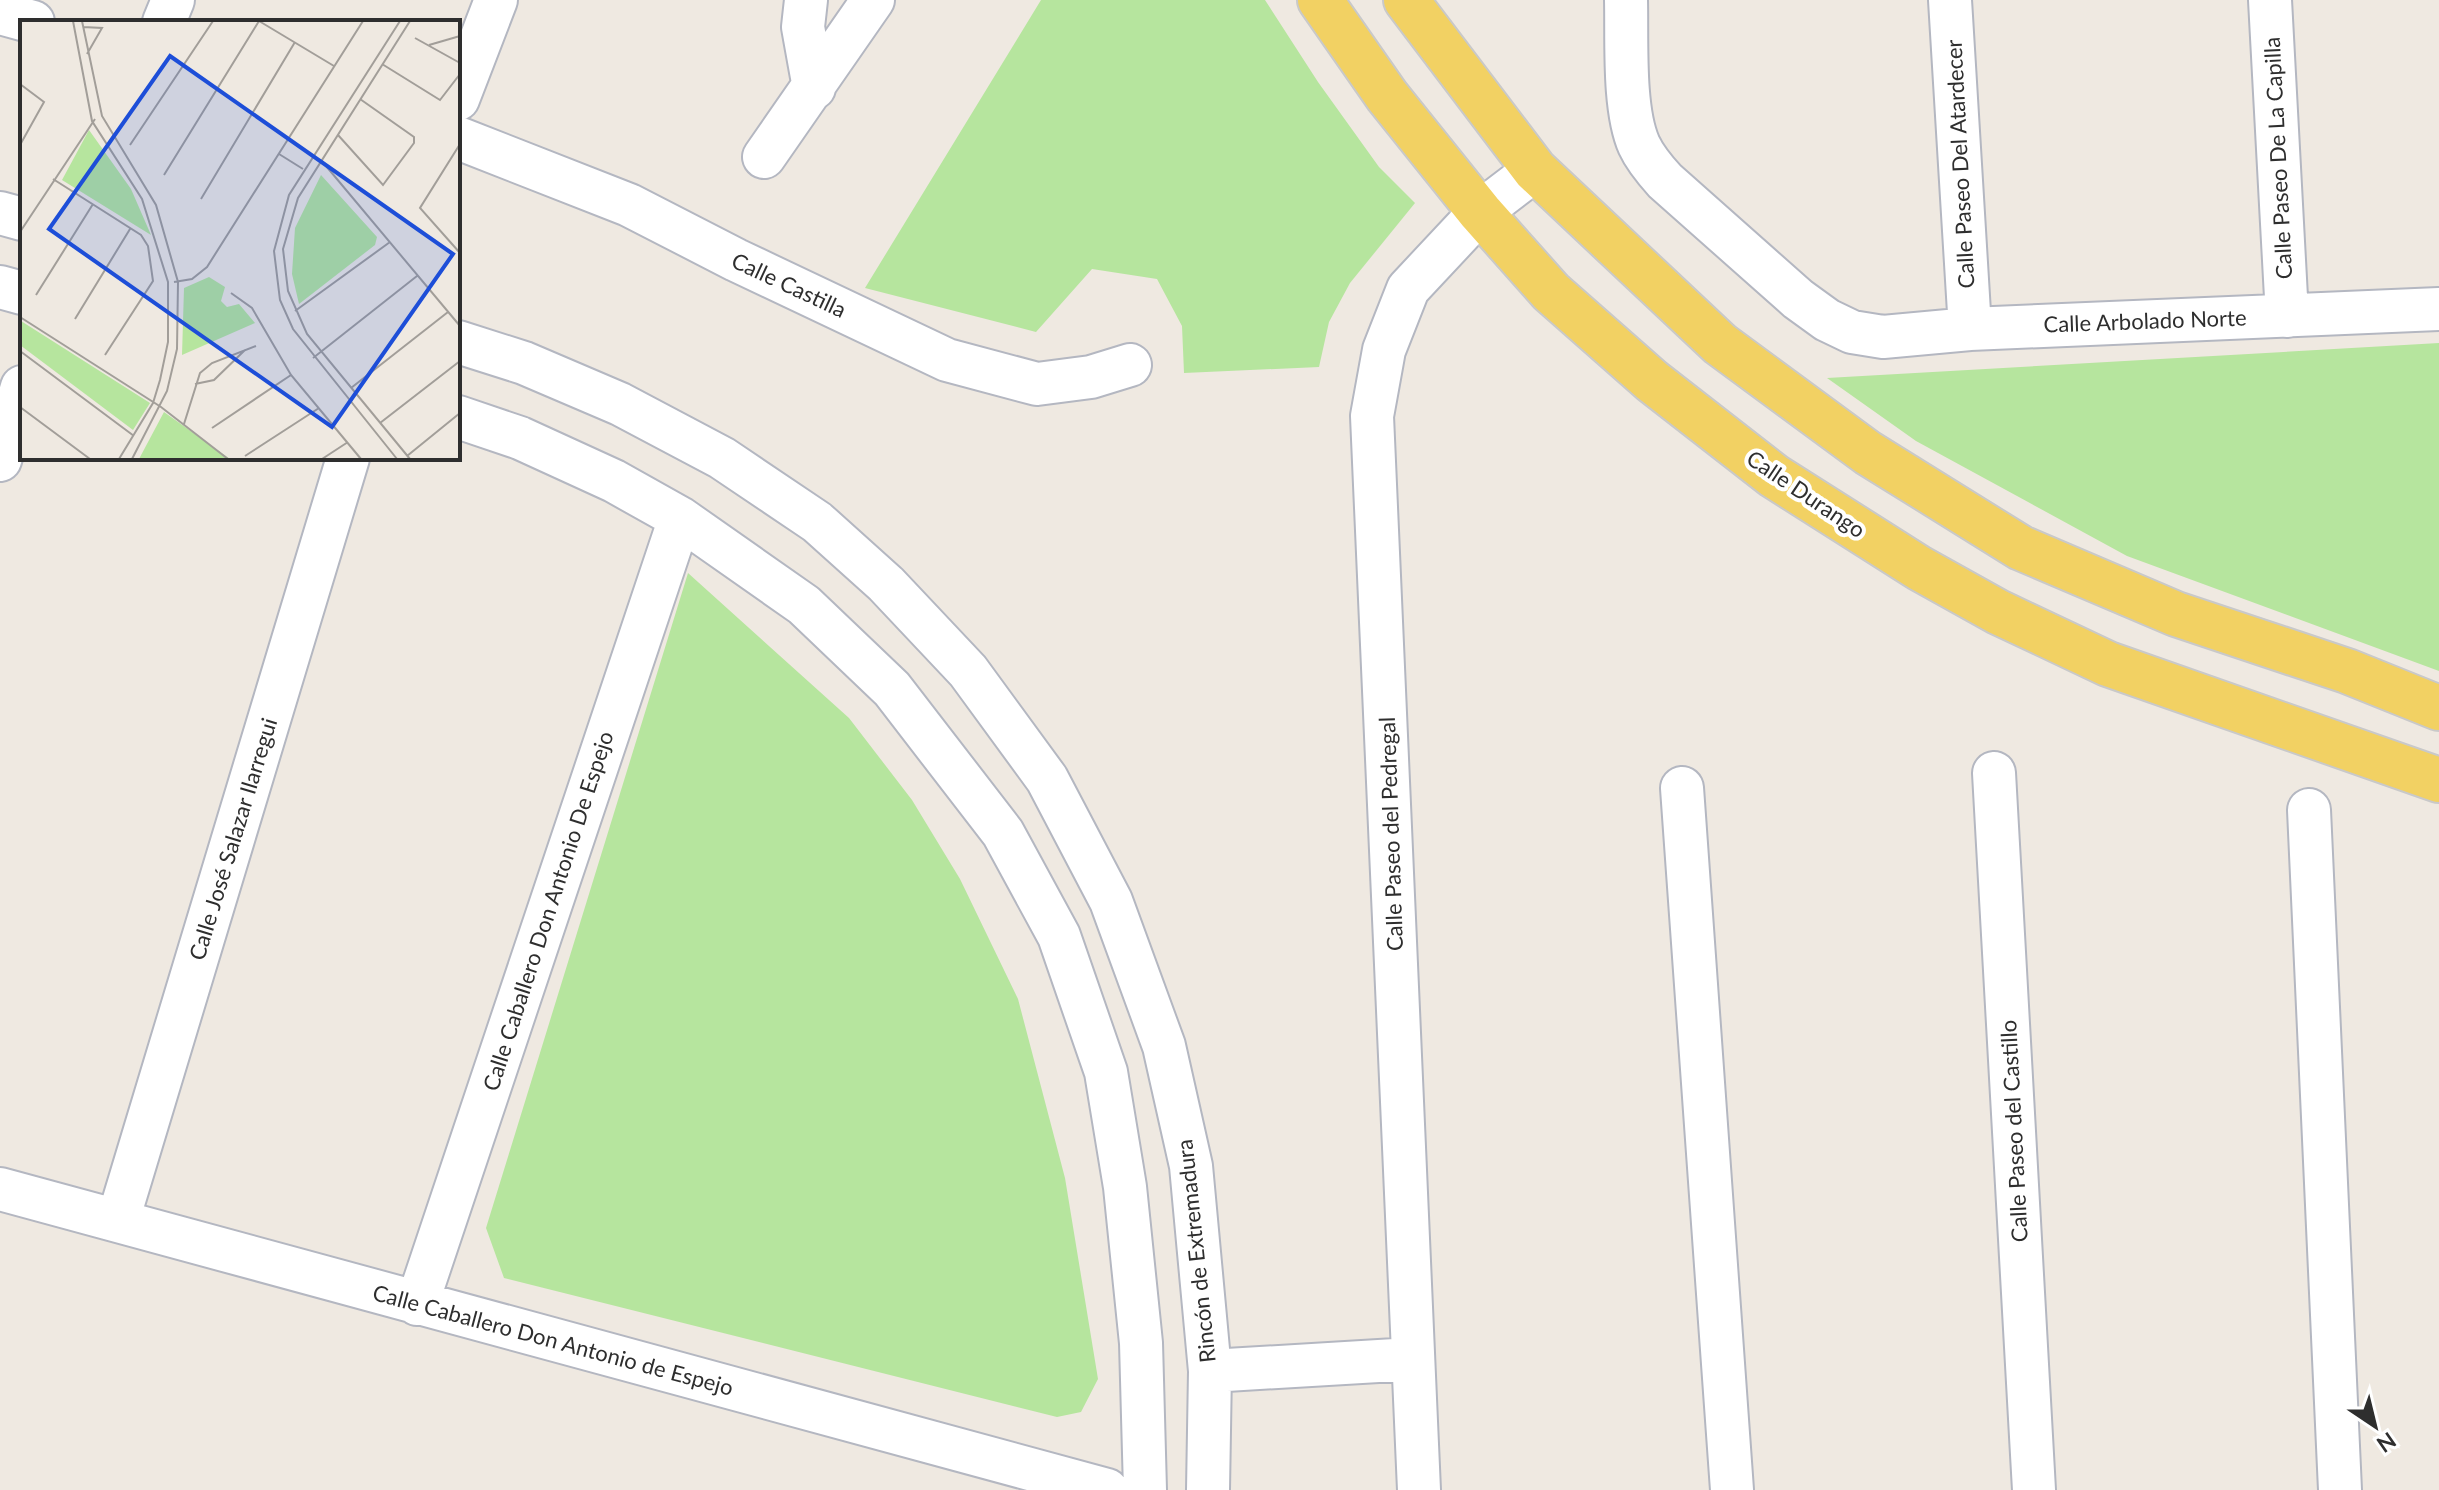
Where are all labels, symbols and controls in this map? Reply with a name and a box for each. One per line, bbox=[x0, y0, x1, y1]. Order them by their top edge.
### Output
inset map bbox=[20, 20, 460, 460]
street label: Calle Paseo De La Capilla bbox=[2258, 36, 2297, 280]
street label: Calle Paseo Del Atardecer bbox=[1940, 39, 1980, 289]
street label: Calle Castilla bbox=[728, 246, 851, 323]
street label: Calle Arbolado Norte bbox=[2043, 303, 2247, 338]
street label: Calle Durango bbox=[1742, 444, 1871, 543]
street label: Calle José Salazar Ilarregui bbox=[183, 714, 282, 963]
street label: Calle Paseo del Pedregal bbox=[1373, 716, 1408, 952]
street label: Calle Caballero Don Antonio De Espejo bbox=[477, 728, 619, 1094]
street label: Calle Paseo del Castillo bbox=[1994, 1019, 2033, 1243]
street label: Rincón de Extremadura bbox=[1170, 1138, 1221, 1364]
street label: Calle Caballero Don Antonio de Espejo bbox=[370, 1278, 736, 1401]
north arrow bbox=[2335, 1386, 2415, 1466]
text: N bbox=[2372, 1427, 2401, 1459]

